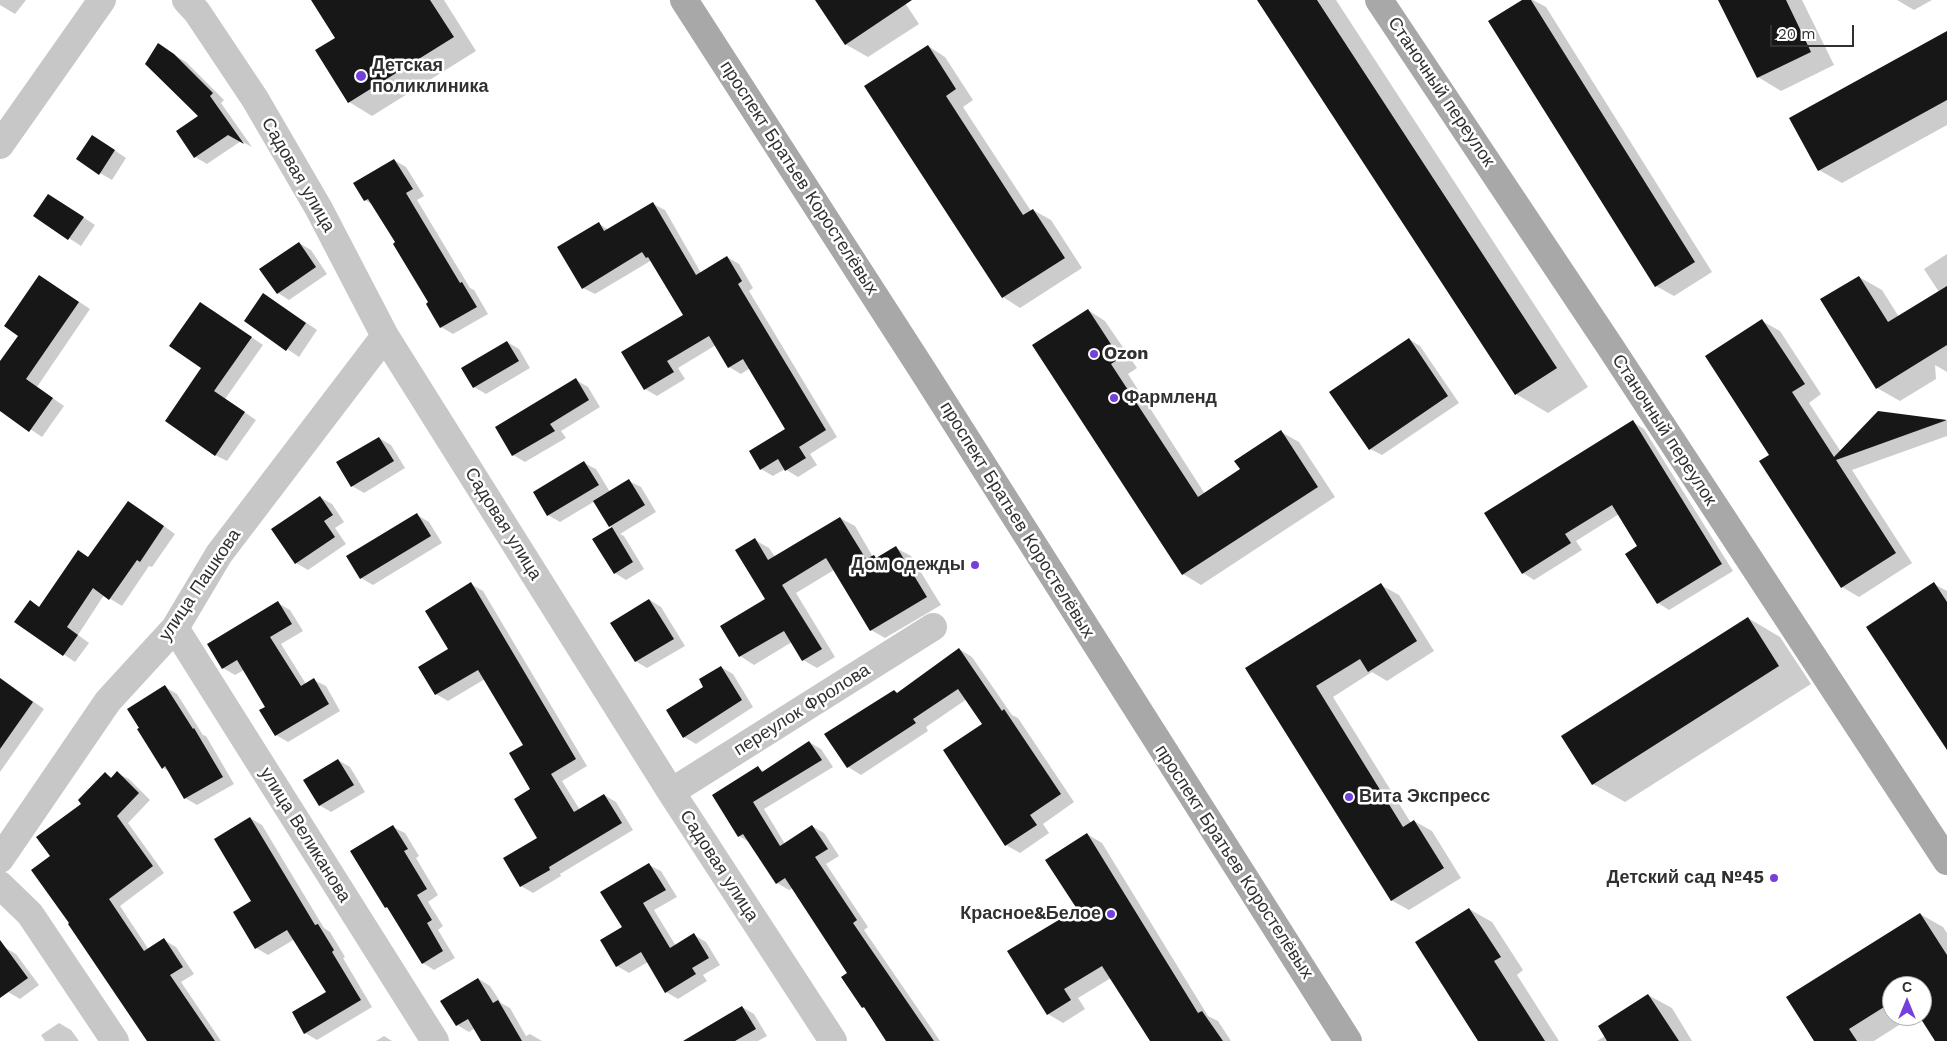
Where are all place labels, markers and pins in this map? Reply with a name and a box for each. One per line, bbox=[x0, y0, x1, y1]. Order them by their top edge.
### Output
place label: Детская поликлиника bbox=[372, 55, 489, 98]
marker: Детская поликлиника bbox=[354, 69, 368, 83]
place label: Ozon bbox=[1104, 343, 1148, 365]
marker: Ozon bbox=[1088, 348, 1100, 360]
place label: Фармленд bbox=[1124, 387, 1217, 409]
marker: Фармленд bbox=[1108, 392, 1120, 404]
place label: Дом одежды bbox=[851, 554, 965, 576]
marker: Дом одежды bbox=[969, 559, 981, 571]
place label: Вита Экспресс bbox=[1359, 786, 1490, 808]
marker: Вита Экспресс bbox=[1343, 791, 1355, 803]
place label: Детский сад №45 bbox=[1606, 867, 1764, 889]
marker: Детский сад №45 bbox=[1768, 872, 1780, 884]
place label: Красное&Белое bbox=[960, 903, 1101, 925]
marker: Красное&Белое bbox=[1105, 908, 1117, 920]

